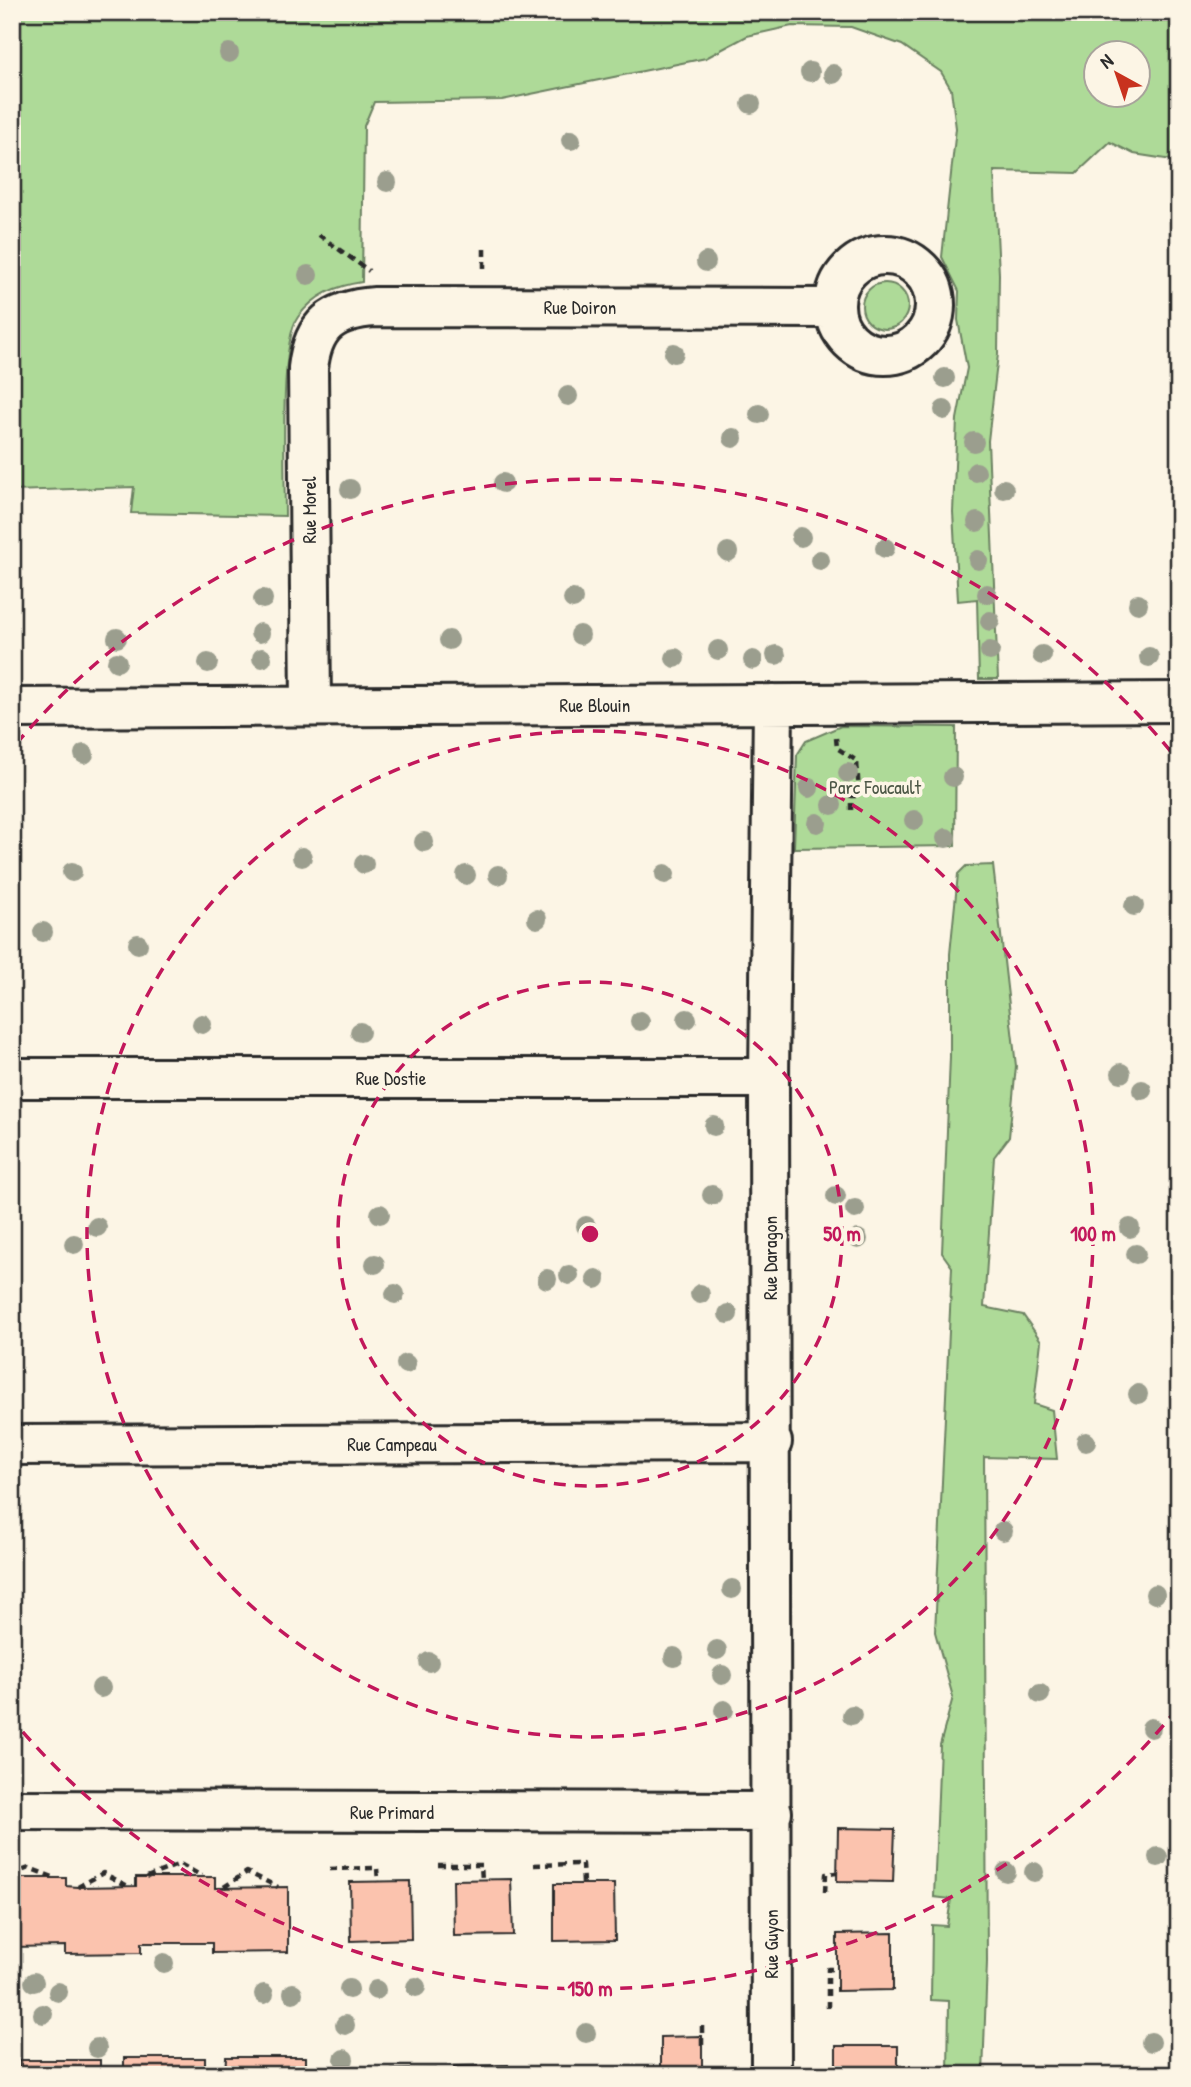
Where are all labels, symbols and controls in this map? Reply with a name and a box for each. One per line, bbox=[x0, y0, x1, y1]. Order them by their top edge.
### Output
north arrow bbox=[1082, 38, 1152, 108]
text: N bbox=[1094, 48, 1118, 74]
street label: Rue Doiron bbox=[544, 294, 616, 320]
street label: Rue Morel bbox=[296, 476, 322, 544]
street label: Rue Blouin bbox=[560, 692, 630, 718]
park label: Parc Foucault bbox=[829, 774, 921, 800]
street label: Rue Dostie bbox=[356, 1065, 427, 1091]
street label: Rue Daragon bbox=[757, 1216, 783, 1300]
text: 50 m bbox=[823, 1219, 861, 1248]
text: 100 m bbox=[1070, 1219, 1116, 1248]
centre of rings bbox=[578, 1222, 602, 1246]
street label: Rue Campeau bbox=[347, 1431, 437, 1457]
street label: Rue Primard bbox=[350, 1799, 435, 1825]
street label: Rue Guyon bbox=[758, 1909, 784, 1979]
text: 150 m bbox=[567, 1974, 613, 2003]

